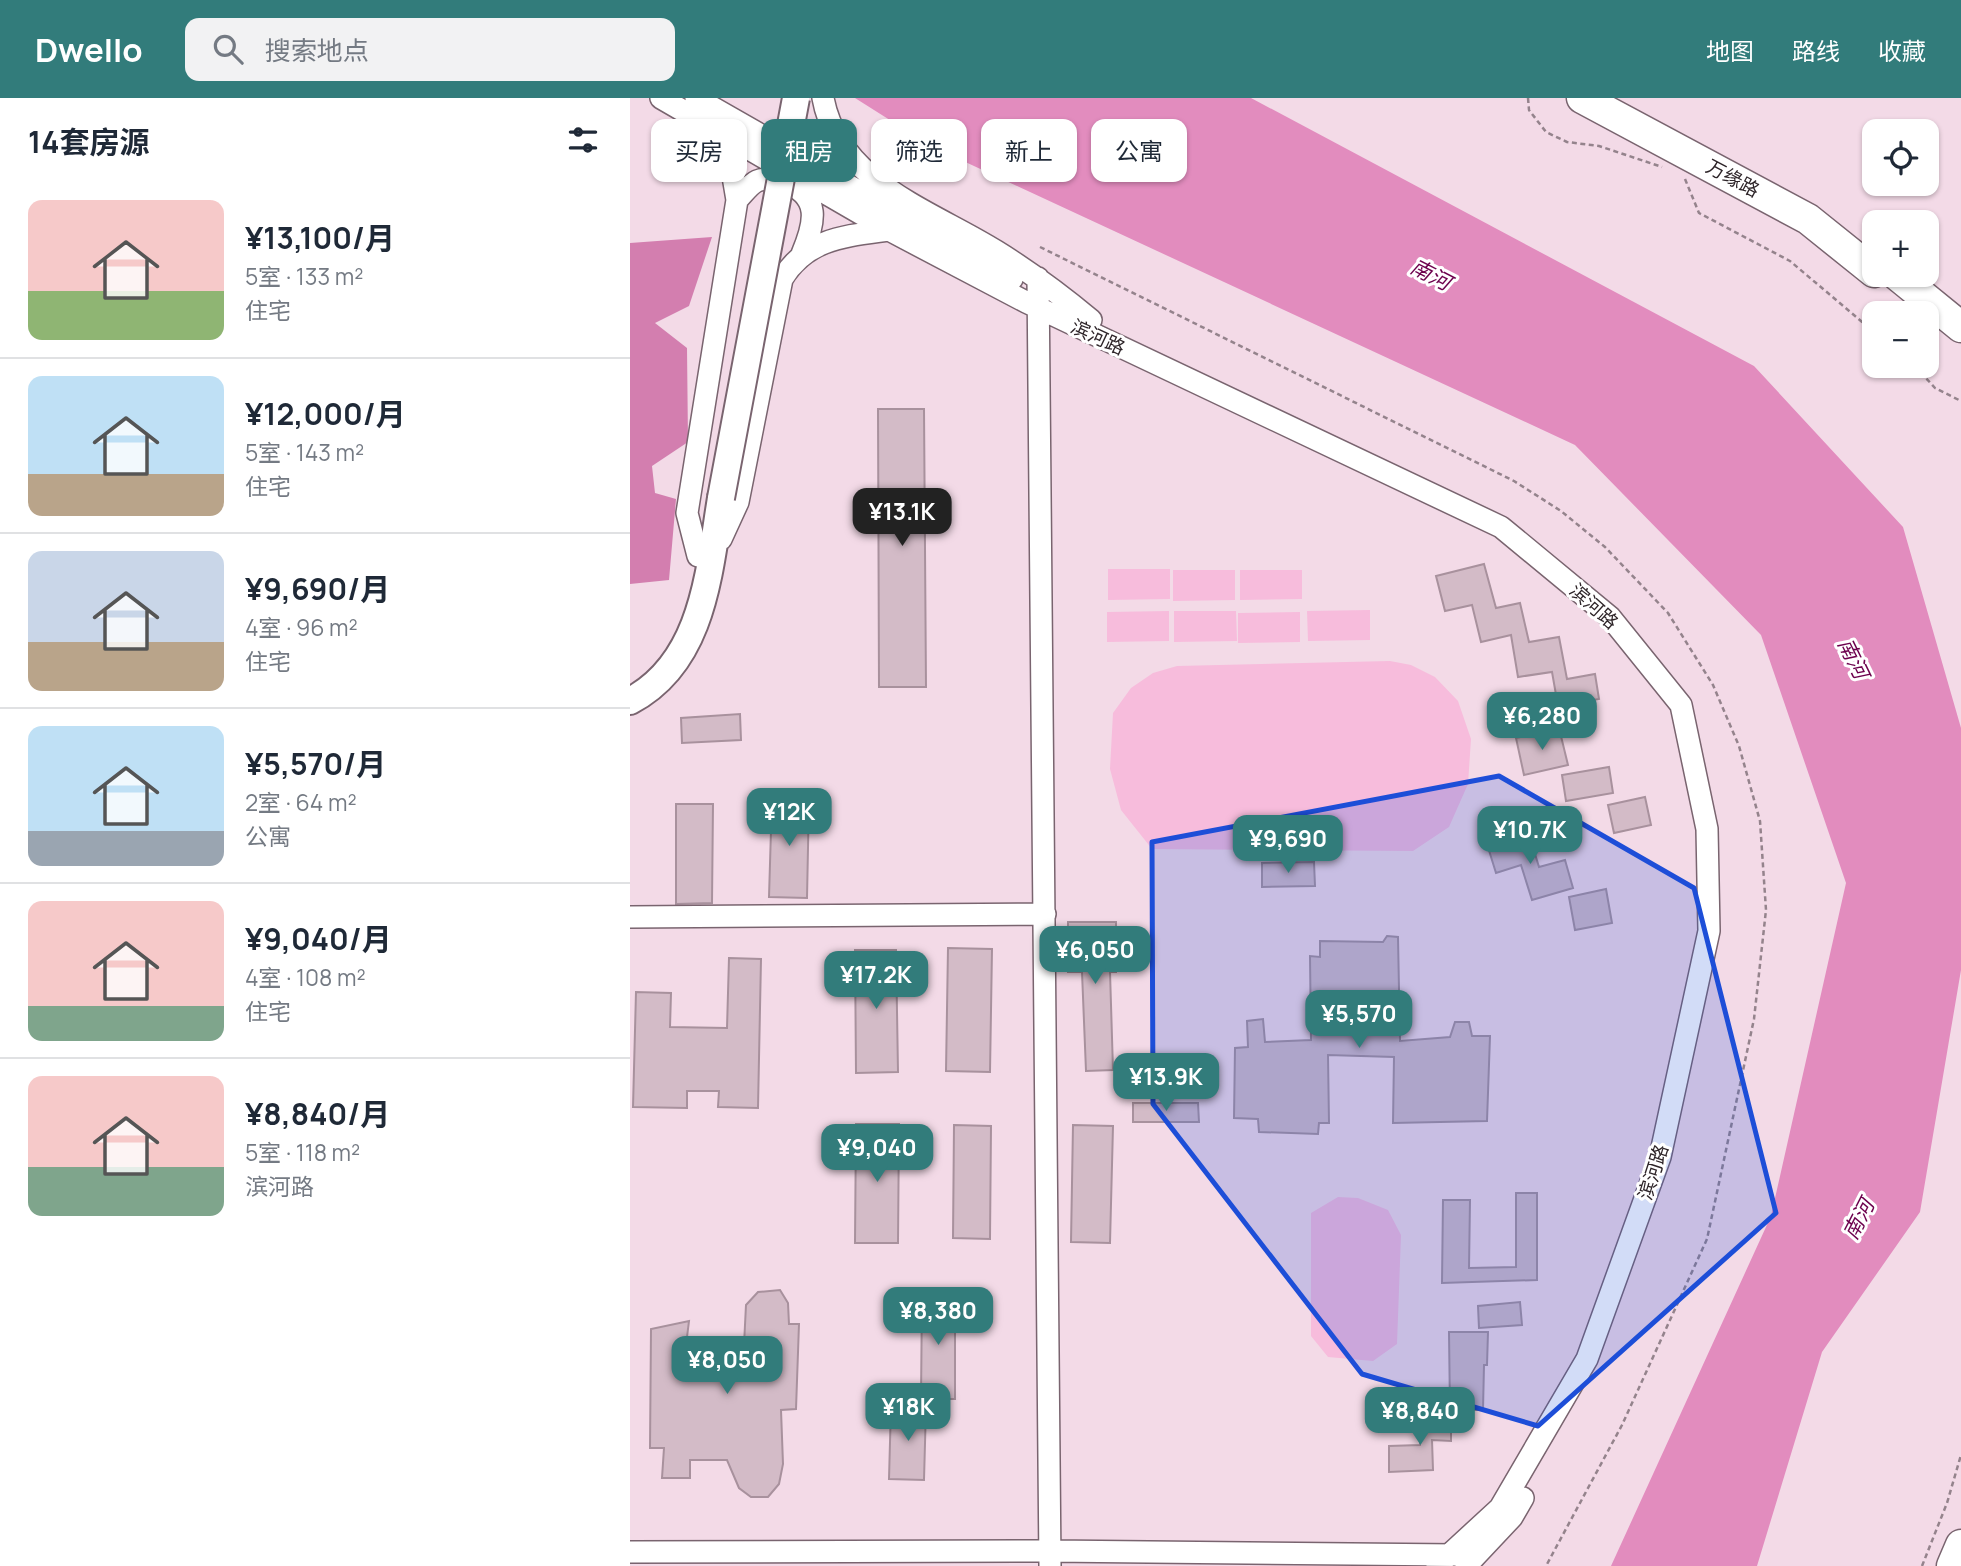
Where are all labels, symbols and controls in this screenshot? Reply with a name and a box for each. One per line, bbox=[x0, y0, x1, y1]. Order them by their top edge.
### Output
search box bbox=[185, 18, 675, 81]
text: Dwello bbox=[35, 27, 143, 72]
icon: search bbox=[209, 30, 247, 68]
text: 搜索地点 bbox=[265, 32, 369, 68]
text: 地图 bbox=[1706, 34, 1754, 67]
text: 路线 bbox=[1792, 34, 1840, 67]
text: 收藏 bbox=[1878, 34, 1926, 67]
chip: 买房 bbox=[651, 119, 747, 182]
chip: 租房 bbox=[761, 119, 857, 182]
chip: 筛选 bbox=[871, 119, 967, 182]
chip: 新上 bbox=[981, 119, 1077, 182]
chip: 公寓 bbox=[1091, 119, 1187, 182]
map controls bbox=[1862, 119, 1939, 378]
button: locate bbox=[1862, 119, 1939, 196]
text: 14套房源 bbox=[28, 121, 149, 162]
icon: filters bbox=[564, 121, 602, 159]
street label: 万缘路 bbox=[1702, 153, 1764, 203]
button: + bbox=[1862, 210, 1939, 287]
text: ¥13,100/月 bbox=[245, 217, 395, 258]
icon: home bbox=[84, 228, 168, 312]
water label: 南河 bbox=[1406, 252, 1460, 298]
text: 5室 · 133 m² bbox=[245, 260, 363, 292]
text: 住宅 bbox=[245, 294, 291, 326]
button: − bbox=[1862, 301, 1939, 378]
street label: 滨河路 bbox=[1067, 313, 1129, 361]
text: ¥12,000/月 bbox=[245, 393, 406, 434]
icon: home bbox=[84, 404, 168, 488]
text: 5室 · 143 m² bbox=[245, 436, 364, 468]
text: 住宅 bbox=[245, 470, 291, 502]
pin: ¥13.1K bbox=[845, 489, 959, 548]
text: ¥13.1K bbox=[869, 495, 935, 527]
text: ¥9,690/月 bbox=[245, 568, 390, 609]
street label: 滨河路 bbox=[1564, 577, 1624, 635]
icon: home bbox=[84, 579, 168, 663]
text: 4室 · 96 m² bbox=[245, 611, 358, 643]
water label: 南河 bbox=[1832, 633, 1878, 687]
text: 住宅 bbox=[245, 645, 291, 677]
pin: ¥6,280 bbox=[1485, 692, 1599, 752]
text: ¥6,280 bbox=[1503, 699, 1581, 731]
text: ¥5,570/月 bbox=[245, 743, 386, 784]
icon: home bbox=[84, 754, 168, 838]
text: 2室 · 64 m² bbox=[245, 786, 357, 818]
pin: ¥12K bbox=[748, 788, 830, 848]
text: ¥12K bbox=[763, 795, 815, 827]
pin: ¥10.7K bbox=[1473, 806, 1587, 866]
text: ¥10.7K bbox=[1493, 813, 1567, 845]
pin: ¥9,690 bbox=[1231, 816, 1345, 875]
text: 公寓 bbox=[245, 820, 291, 852]
text: ¥9,690 bbox=[1249, 822, 1327, 854]
text: ¥9,040/月 bbox=[245, 918, 392, 959]
pin: ¥6,050 bbox=[1038, 926, 1152, 986]
icon: home bbox=[84, 929, 168, 1013]
text: ¥6,050 bbox=[1055, 933, 1135, 965]
pin: ¥17.2K bbox=[819, 951, 933, 1011]
text: ¥17.2K bbox=[840, 958, 912, 990]
text: 4室 · 108 m² bbox=[245, 961, 366, 993]
pin: ¥5,570 bbox=[1302, 990, 1416, 1050]
text: 住宅 bbox=[245, 995, 291, 1027]
text: ¥5,570 bbox=[1321, 997, 1397, 1029]
pin: ¥13.9K bbox=[1109, 1054, 1223, 1113]
text: ¥13.9K bbox=[1129, 1060, 1203, 1092]
text: ¥8,840/月 bbox=[245, 1093, 390, 1134]
icon: home bbox=[84, 1104, 168, 1188]
pin: ¥9,040 bbox=[820, 1124, 934, 1184]
text: ¥9,040 bbox=[837, 1131, 917, 1163]
text: 5室 · 118 m² bbox=[245, 1136, 360, 1168]
street label: 滨河路 bbox=[1632, 1141, 1674, 1203]
text: 滨河路 bbox=[245, 1170, 314, 1202]
water label: 南河 bbox=[1836, 1190, 1882, 1244]
pin: ¥8,380 bbox=[881, 1288, 995, 1347]
text: ¥8,380 bbox=[899, 1294, 977, 1326]
pin: ¥8,050 bbox=[670, 1336, 784, 1396]
text: ¥8,050 bbox=[688, 1343, 766, 1375]
pin: ¥18K bbox=[867, 1384, 949, 1443]
pin: ¥8,840 bbox=[1363, 1388, 1477, 1447]
text: ¥18K bbox=[881, 1390, 935, 1422]
text: ¥8,840 bbox=[1381, 1394, 1459, 1426]

